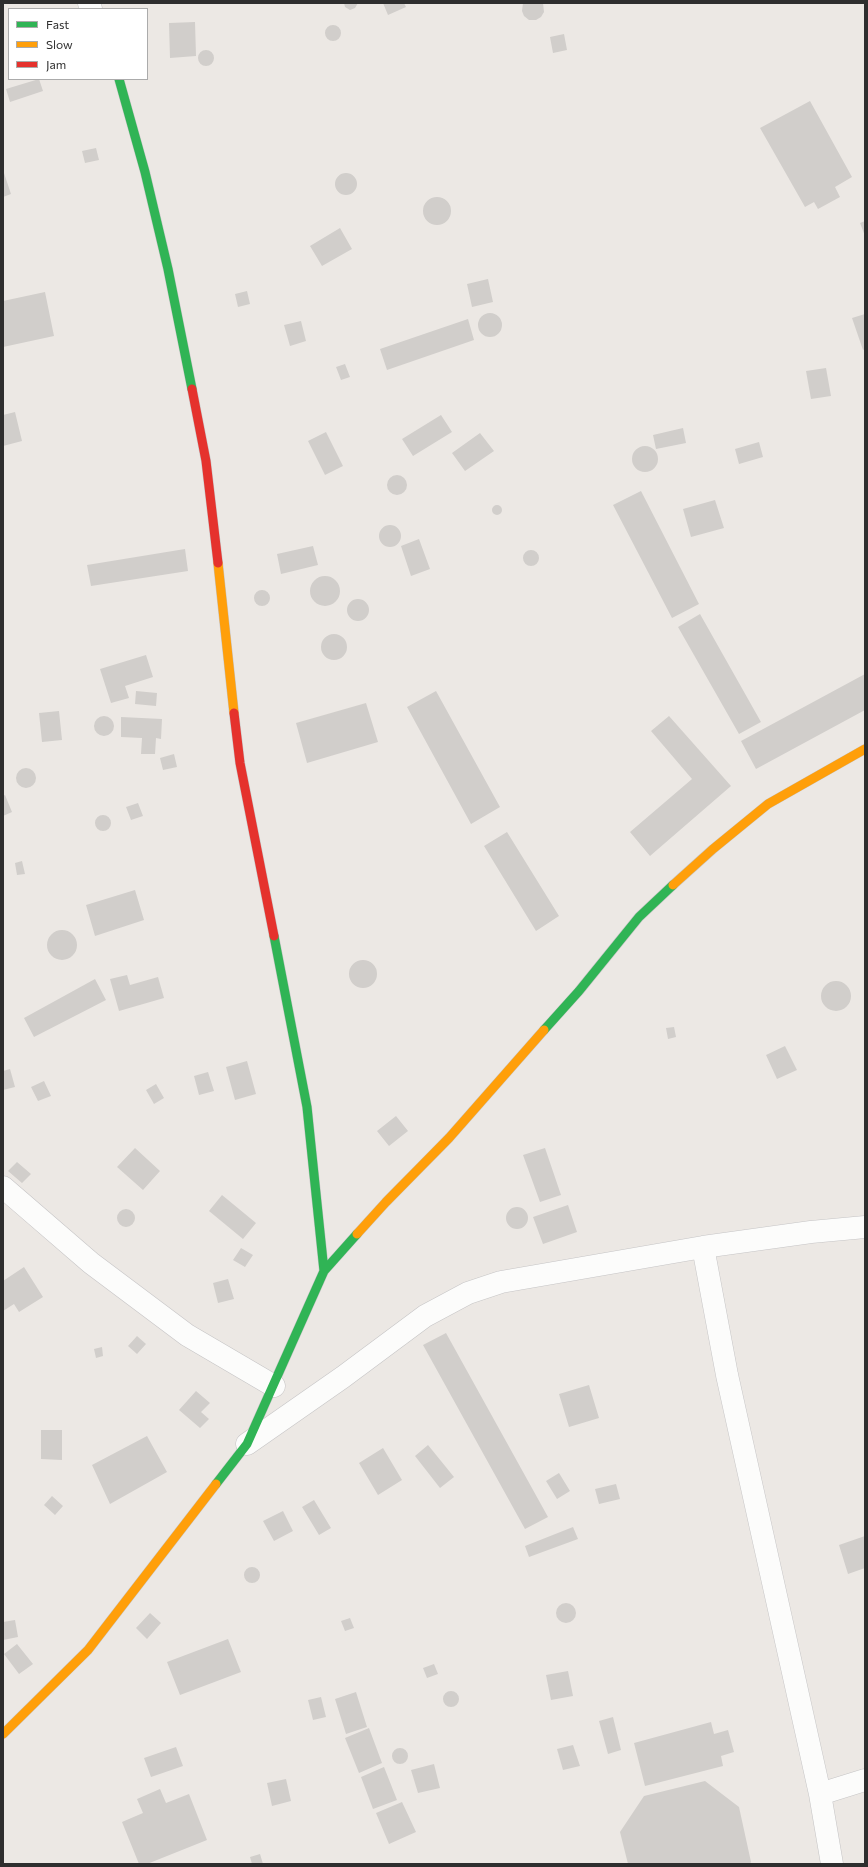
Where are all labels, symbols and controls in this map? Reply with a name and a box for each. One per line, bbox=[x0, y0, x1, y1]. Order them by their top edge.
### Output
legend bbox=[8, 8, 148, 80]
text: Fast bbox=[46, 17, 69, 31]
text: Slow bbox=[46, 37, 73, 51]
text: Jam bbox=[46, 57, 66, 71]

